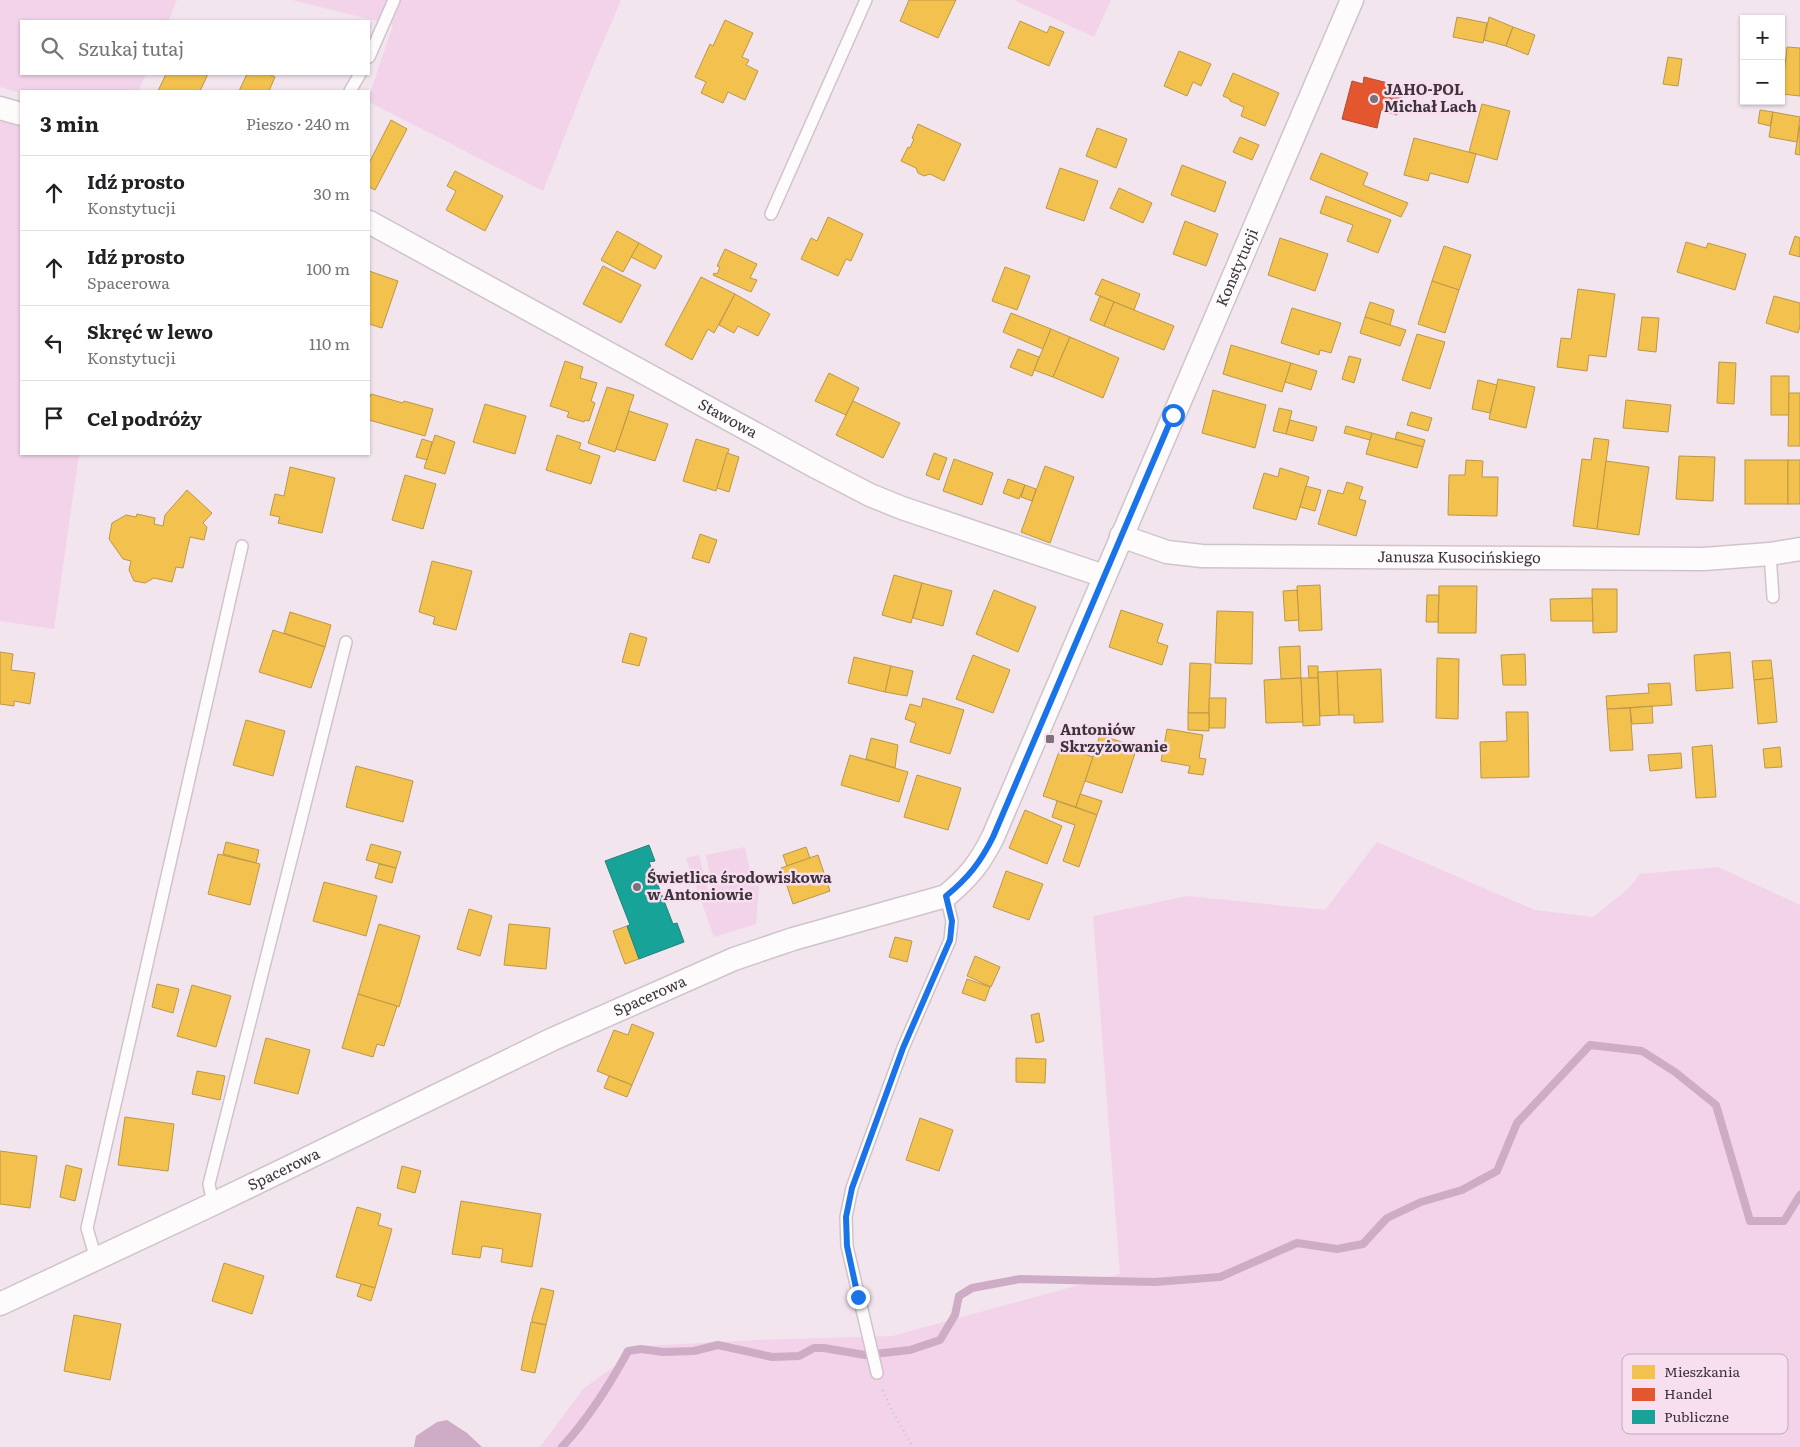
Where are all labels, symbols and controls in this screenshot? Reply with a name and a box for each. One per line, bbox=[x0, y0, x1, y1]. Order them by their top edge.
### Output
map controls bbox=[1740, 15, 1785, 105]
button: + bbox=[1740, 15, 1785, 60]
search box bbox=[20, 20, 370, 75]
icon: search bbox=[38, 34, 66, 62]
text: Szukaj tutaj bbox=[78, 34, 184, 62]
button: − bbox=[1740, 60, 1785, 105]
place label: JAHO-POL Michał Lach bbox=[1384, 77, 1477, 117]
marker: JAHO-POL Michał Lach bbox=[1368, 93, 1380, 105]
text: 3 min bbox=[40, 107, 99, 138]
text: Pieszo · 240 m bbox=[246, 111, 350, 135]
text: Idź prosto bbox=[87, 167, 185, 195]
icon: ahead bbox=[40, 179, 68, 207]
text: 30 m bbox=[313, 181, 350, 205]
text: Konstytucji bbox=[87, 195, 176, 219]
street label: Konstytucji bbox=[1209, 224, 1263, 310]
text: Idź prosto bbox=[87, 242, 185, 270]
icon: ahead bbox=[40, 254, 68, 282]
text: 100 m bbox=[306, 256, 350, 280]
text: Spacerowa bbox=[87, 270, 170, 294]
text: Skręć w lewo bbox=[87, 317, 213, 345]
icon: left bbox=[40, 329, 68, 357]
text: 110 m bbox=[309, 331, 350, 355]
text: Konstytucji bbox=[87, 345, 176, 369]
street label: Stawowa bbox=[695, 392, 763, 443]
icon: arrive bbox=[40, 404, 68, 432]
text: Cel podróży bbox=[87, 404, 202, 432]
route start bbox=[1162, 404, 1185, 427]
street label: Janusza Kusocińskiego bbox=[1377, 544, 1541, 568]
place label: Antoniów Skrzyżowanie bbox=[1060, 717, 1168, 757]
marker: Antoniów Skrzyżowanie bbox=[1044, 733, 1056, 745]
place label: Świetlica środowiskowa w Antoniowie bbox=[647, 865, 832, 905]
marker: Świetlica środowiskowa w Antoniowie bbox=[631, 881, 643, 893]
street label: Spacerowa bbox=[609, 968, 690, 1021]
street label: Spacerowa bbox=[243, 1141, 324, 1196]
route end bbox=[847, 1286, 870, 1309]
legend bbox=[1622, 1354, 1788, 1434]
text: Mieszkania bbox=[1664, 1361, 1741, 1381]
text: Handel bbox=[1664, 1383, 1713, 1403]
text: Publiczne bbox=[1664, 1406, 1729, 1426]

